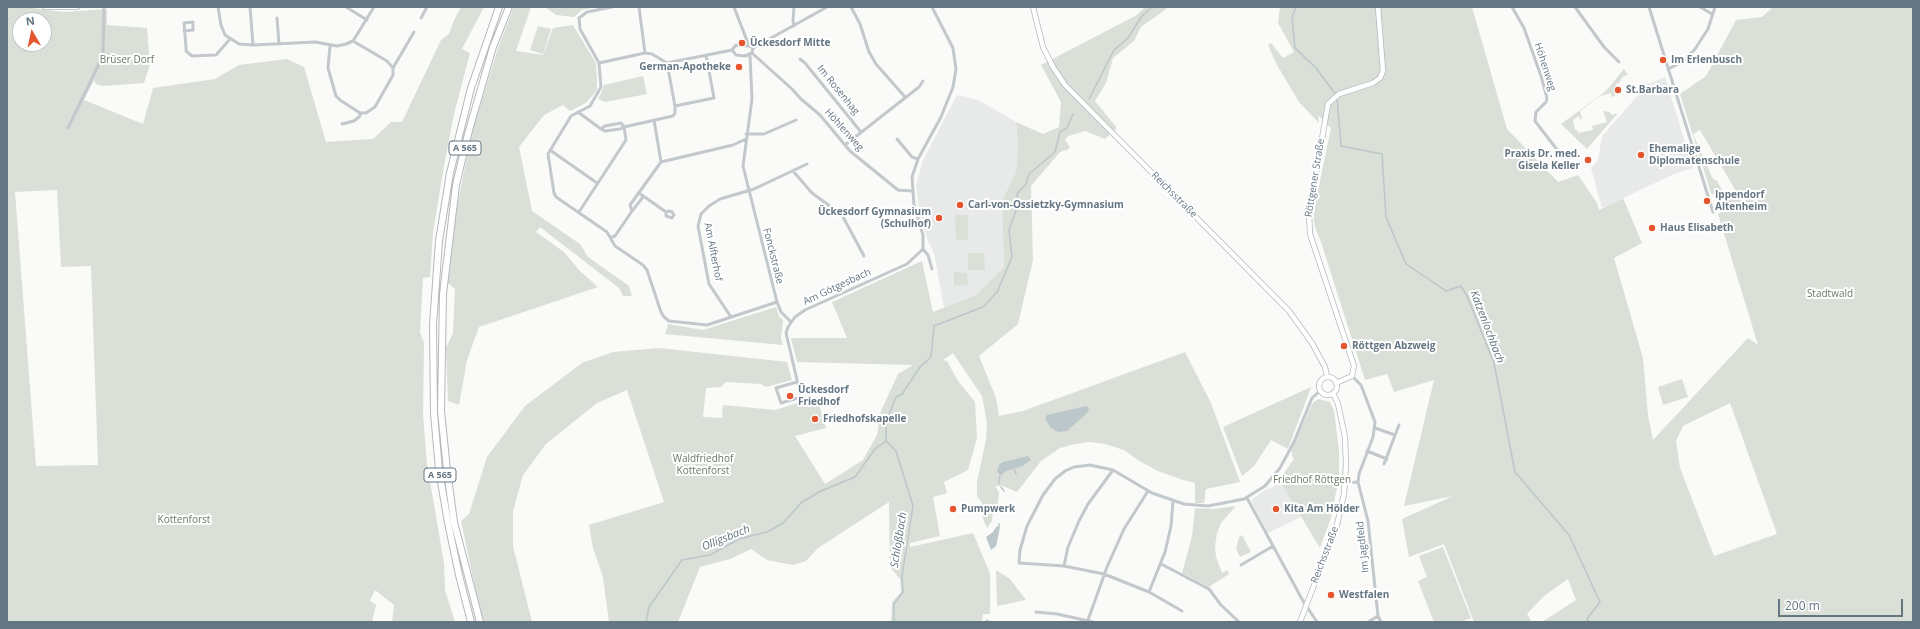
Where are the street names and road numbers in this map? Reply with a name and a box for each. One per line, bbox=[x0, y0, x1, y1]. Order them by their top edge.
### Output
street label: Höhenweg bbox=[1532, 41, 1558, 93]
street label: Im Rosenhag bbox=[814, 63, 862, 117]
street label: Höhlenweg bbox=[822, 106, 866, 154]
street label: Röttgener Straße bbox=[1303, 138, 1327, 218]
road number: A 565 bbox=[449, 141, 481, 155]
street label: Reichsstraße bbox=[1149, 170, 1199, 220]
street label: Am Alfterhof bbox=[701, 222, 725, 282]
street label: Fonckstraße bbox=[760, 227, 786, 285]
street label: Am Götgesbach bbox=[801, 266, 873, 308]
road number: A 565 bbox=[424, 468, 456, 482]
street label: Im Jagdfeld bbox=[1354, 520, 1372, 574]
street label: Reichsstraße bbox=[1309, 525, 1341, 585]

